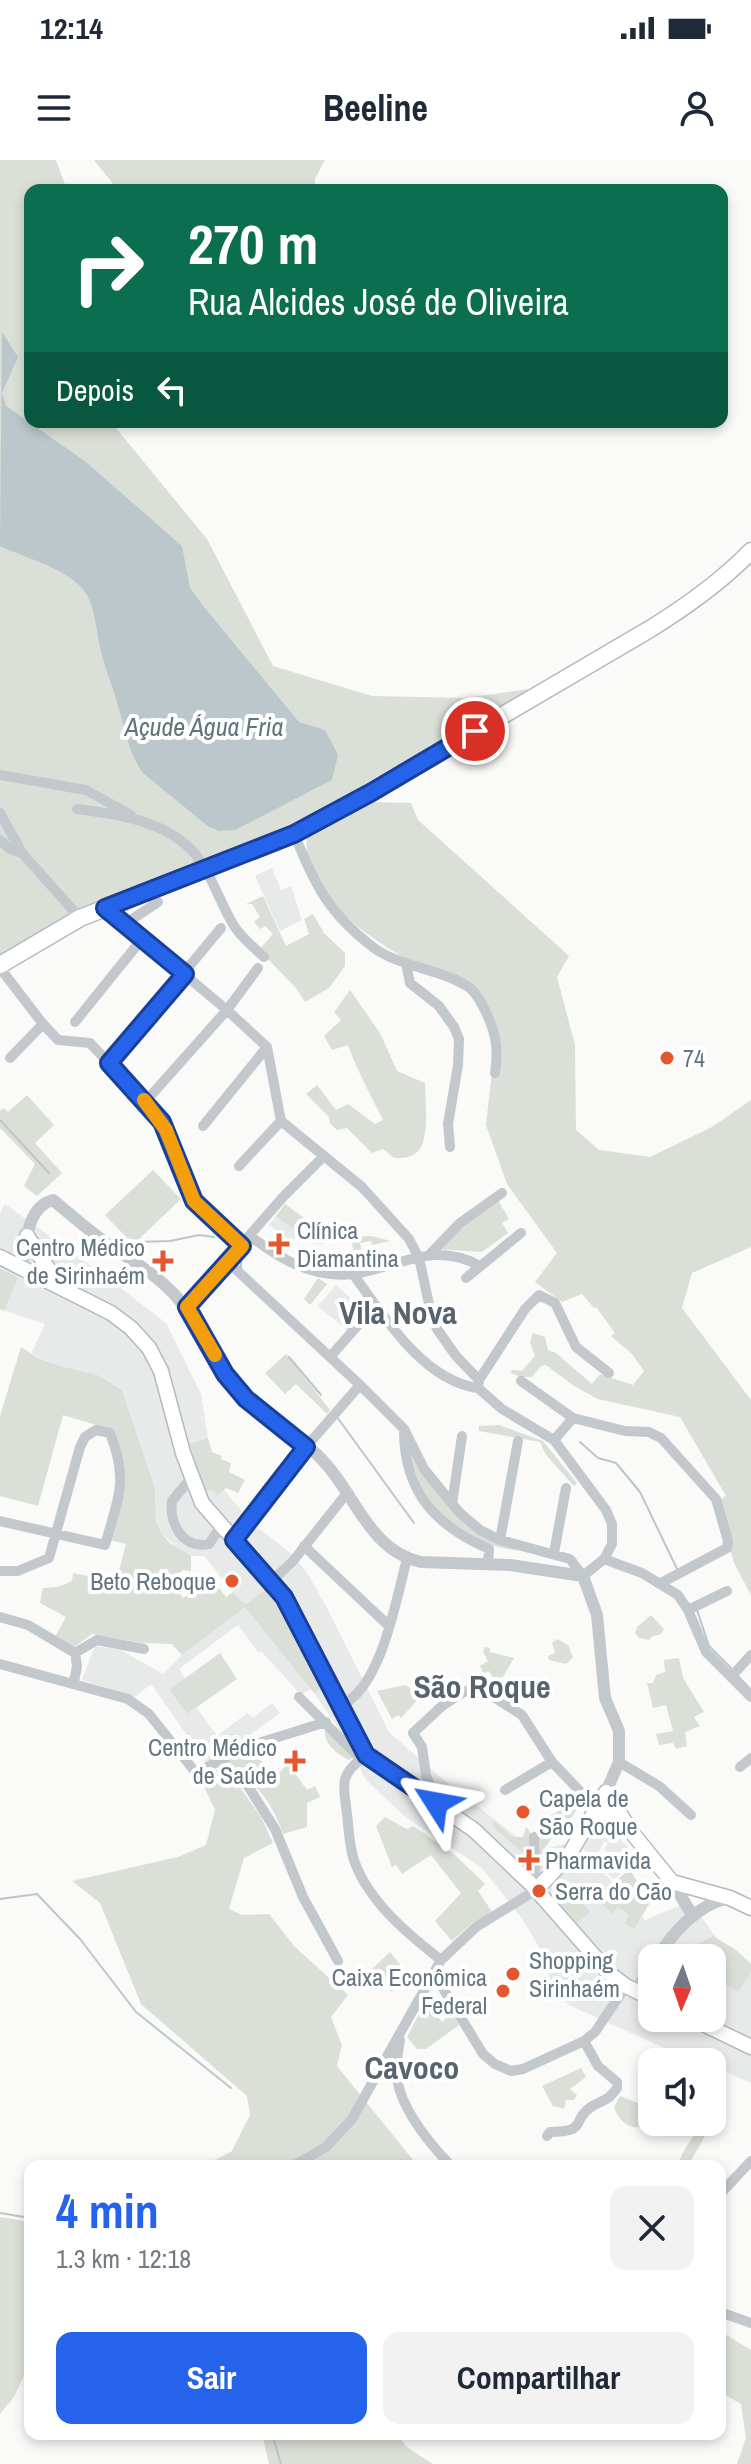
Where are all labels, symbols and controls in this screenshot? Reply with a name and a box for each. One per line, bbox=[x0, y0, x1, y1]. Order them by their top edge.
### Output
text: 12:14 bbox=[40, 8, 103, 48]
text: Beeline bbox=[323, 84, 428, 132]
icon: menu bbox=[32, 86, 76, 130]
icon: person bbox=[675, 86, 719, 130]
text: 270 m bbox=[188, 206, 318, 281]
icon: right bbox=[56, 216, 160, 320]
text: Rua Alcides José de Oliveira bbox=[188, 278, 569, 326]
icon: left bbox=[150, 368, 194, 412]
text: Depois bbox=[56, 370, 134, 410]
pin bbox=[441, 697, 509, 765]
water label: Açude Água Fria bbox=[124, 709, 283, 744]
icon: arrive bbox=[453, 709, 497, 753]
place label: 74 bbox=[683, 1042, 705, 1074]
marker: 74 bbox=[658, 1049, 676, 1067]
place label: Clínica Diamantina bbox=[297, 1214, 399, 1274]
place label: Centro Médico de Sirinhaém bbox=[16, 1231, 145, 1291]
marker: Clínica Diamantina bbox=[268, 1233, 290, 1255]
marker: Centro Médico de Sirinhaém bbox=[152, 1250, 174, 1272]
district label: Vila Nova bbox=[339, 1291, 457, 1334]
place label: Beto Reboque bbox=[90, 1565, 216, 1597]
marker: Beto Reboque bbox=[223, 1572, 241, 1590]
district label: São Roque bbox=[413, 1665, 551, 1708]
place label: Centro Médico de Saúde bbox=[148, 1731, 277, 1791]
marker: Centro Médico de Saúde bbox=[284, 1750, 306, 1772]
position arrow bbox=[394, 1761, 478, 1845]
place label: Capela de São Roque bbox=[539, 1782, 637, 1842]
marker: Capela de São Roque bbox=[514, 1803, 532, 1821]
place label: Pharmavida bbox=[545, 1844, 651, 1876]
marker: Pharmavida bbox=[520, 1851, 538, 1869]
place label: Serra do Cão bbox=[555, 1875, 672, 1907]
marker: Serra do Cão bbox=[530, 1882, 548, 1900]
place label: Shopping Sirinhaém bbox=[529, 1944, 620, 2004]
north arrow bbox=[638, 1944, 726, 2032]
map controls bbox=[638, 1944, 726, 2136]
place label: Caixa Econômica Federal bbox=[332, 1961, 487, 2021]
marker: Shopping Sirinhaém bbox=[504, 1965, 522, 1983]
marker: Caixa Econômica Federal bbox=[494, 1982, 512, 2000]
district label: Cavoco bbox=[365, 2046, 459, 2089]
button: sound bbox=[638, 2048, 726, 2136]
text: 4 min bbox=[56, 2178, 159, 2243]
button: close bbox=[610, 2186, 694, 2270]
text: 1.3 km · 12:18 bbox=[56, 2241, 191, 2276]
button: Sair bbox=[56, 2332, 367, 2424]
button: Compartilhar bbox=[383, 2332, 694, 2424]

